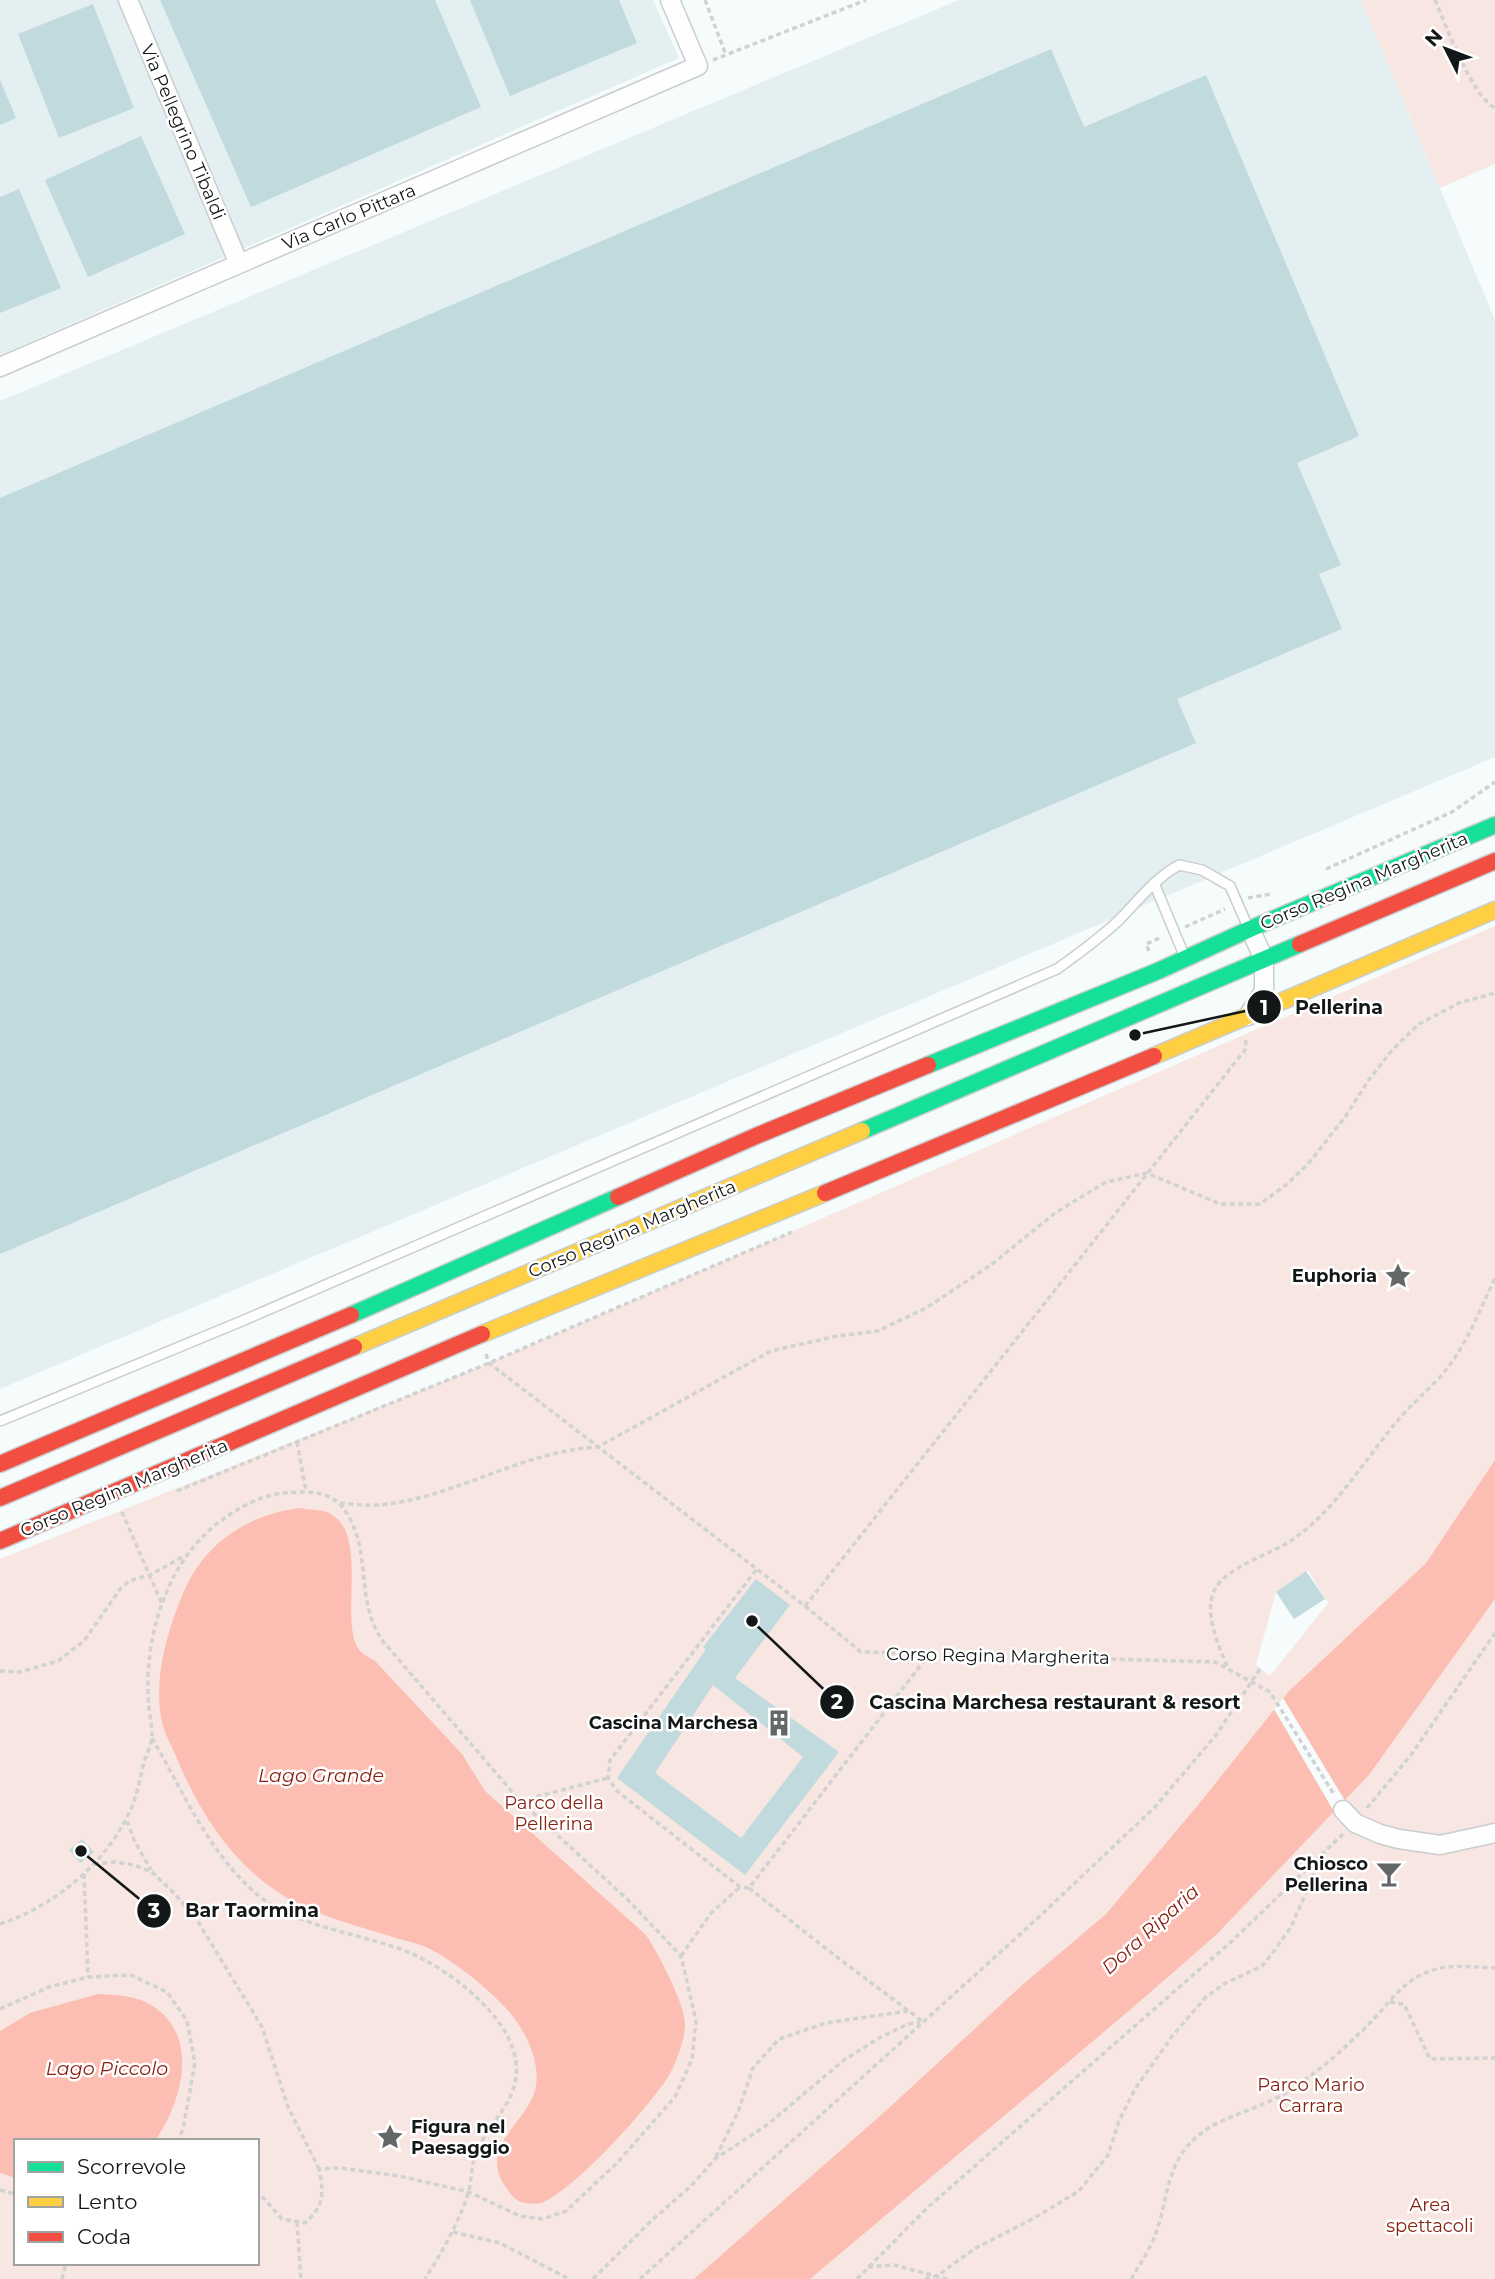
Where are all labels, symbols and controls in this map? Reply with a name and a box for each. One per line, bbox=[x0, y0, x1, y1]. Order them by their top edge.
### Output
north arrow bbox=[1411, 14, 1481, 84]
text: N bbox=[1420, 25, 1447, 51]
street label: Via Pellegrino Tibaldi bbox=[136, 41, 230, 223]
street label: Via Carlo Pittara bbox=[279, 179, 419, 255]
street label: Corso Regina Margherita bbox=[1257, 827, 1471, 935]
callout: Pellerina bbox=[1246, 987, 1397, 1027]
text: 1 bbox=[1260, 995, 1268, 1020]
text: Pellerina bbox=[1295, 996, 1383, 1019]
street label: Corso Regina Margherita bbox=[525, 1175, 739, 1283]
place icon: Euphoria bbox=[1383, 1261, 1413, 1291]
place label: Euphoria bbox=[1292, 1265, 1377, 1287]
street label: Corso Regina Margherita bbox=[17, 1434, 231, 1542]
street label: Corso Regina Margherita bbox=[886, 1643, 1110, 1669]
callout: Cascina Marchesa restaurant & resort bbox=[820, 1682, 1254, 1722]
text: 2 bbox=[831, 1689, 843, 1714]
text: Cascina Marchesa restaurant & resort bbox=[869, 1691, 1241, 1714]
building icon: Cascina Marchesa bbox=[764, 1708, 794, 1738]
place label: Cascina Marchesa bbox=[589, 1712, 758, 1734]
water label: Lago Grande bbox=[258, 1764, 384, 1787]
park label: Parco della Pellerina bbox=[504, 1792, 604, 1835]
place label: Chiosco Pellerina bbox=[1285, 1853, 1368, 1896]
bar icon: Chiosco Pellerina bbox=[1374, 1859, 1404, 1889]
water label: Dora Riparia bbox=[1097, 1880, 1204, 1979]
callout: Bar Taormina bbox=[136, 1891, 333, 1931]
text: 3 bbox=[147, 1898, 160, 1923]
text: Bar Taormina bbox=[185, 1899, 319, 1922]
water label: Lago Piccolo bbox=[46, 2057, 168, 2080]
park label: Parco Mario Carrara bbox=[1257, 2074, 1365, 2117]
place label: Figura nel Paesaggio bbox=[411, 2116, 510, 2159]
place icon: Figura nel Paesaggio bbox=[375, 2122, 405, 2152]
legend bbox=[14, 2139, 259, 2265]
text: Scorrevole bbox=[77, 2154, 186, 2179]
text: Lento bbox=[77, 2189, 137, 2214]
park label: Area spettacoli bbox=[1386, 2194, 1474, 2237]
text: Coda bbox=[77, 2224, 131, 2249]

